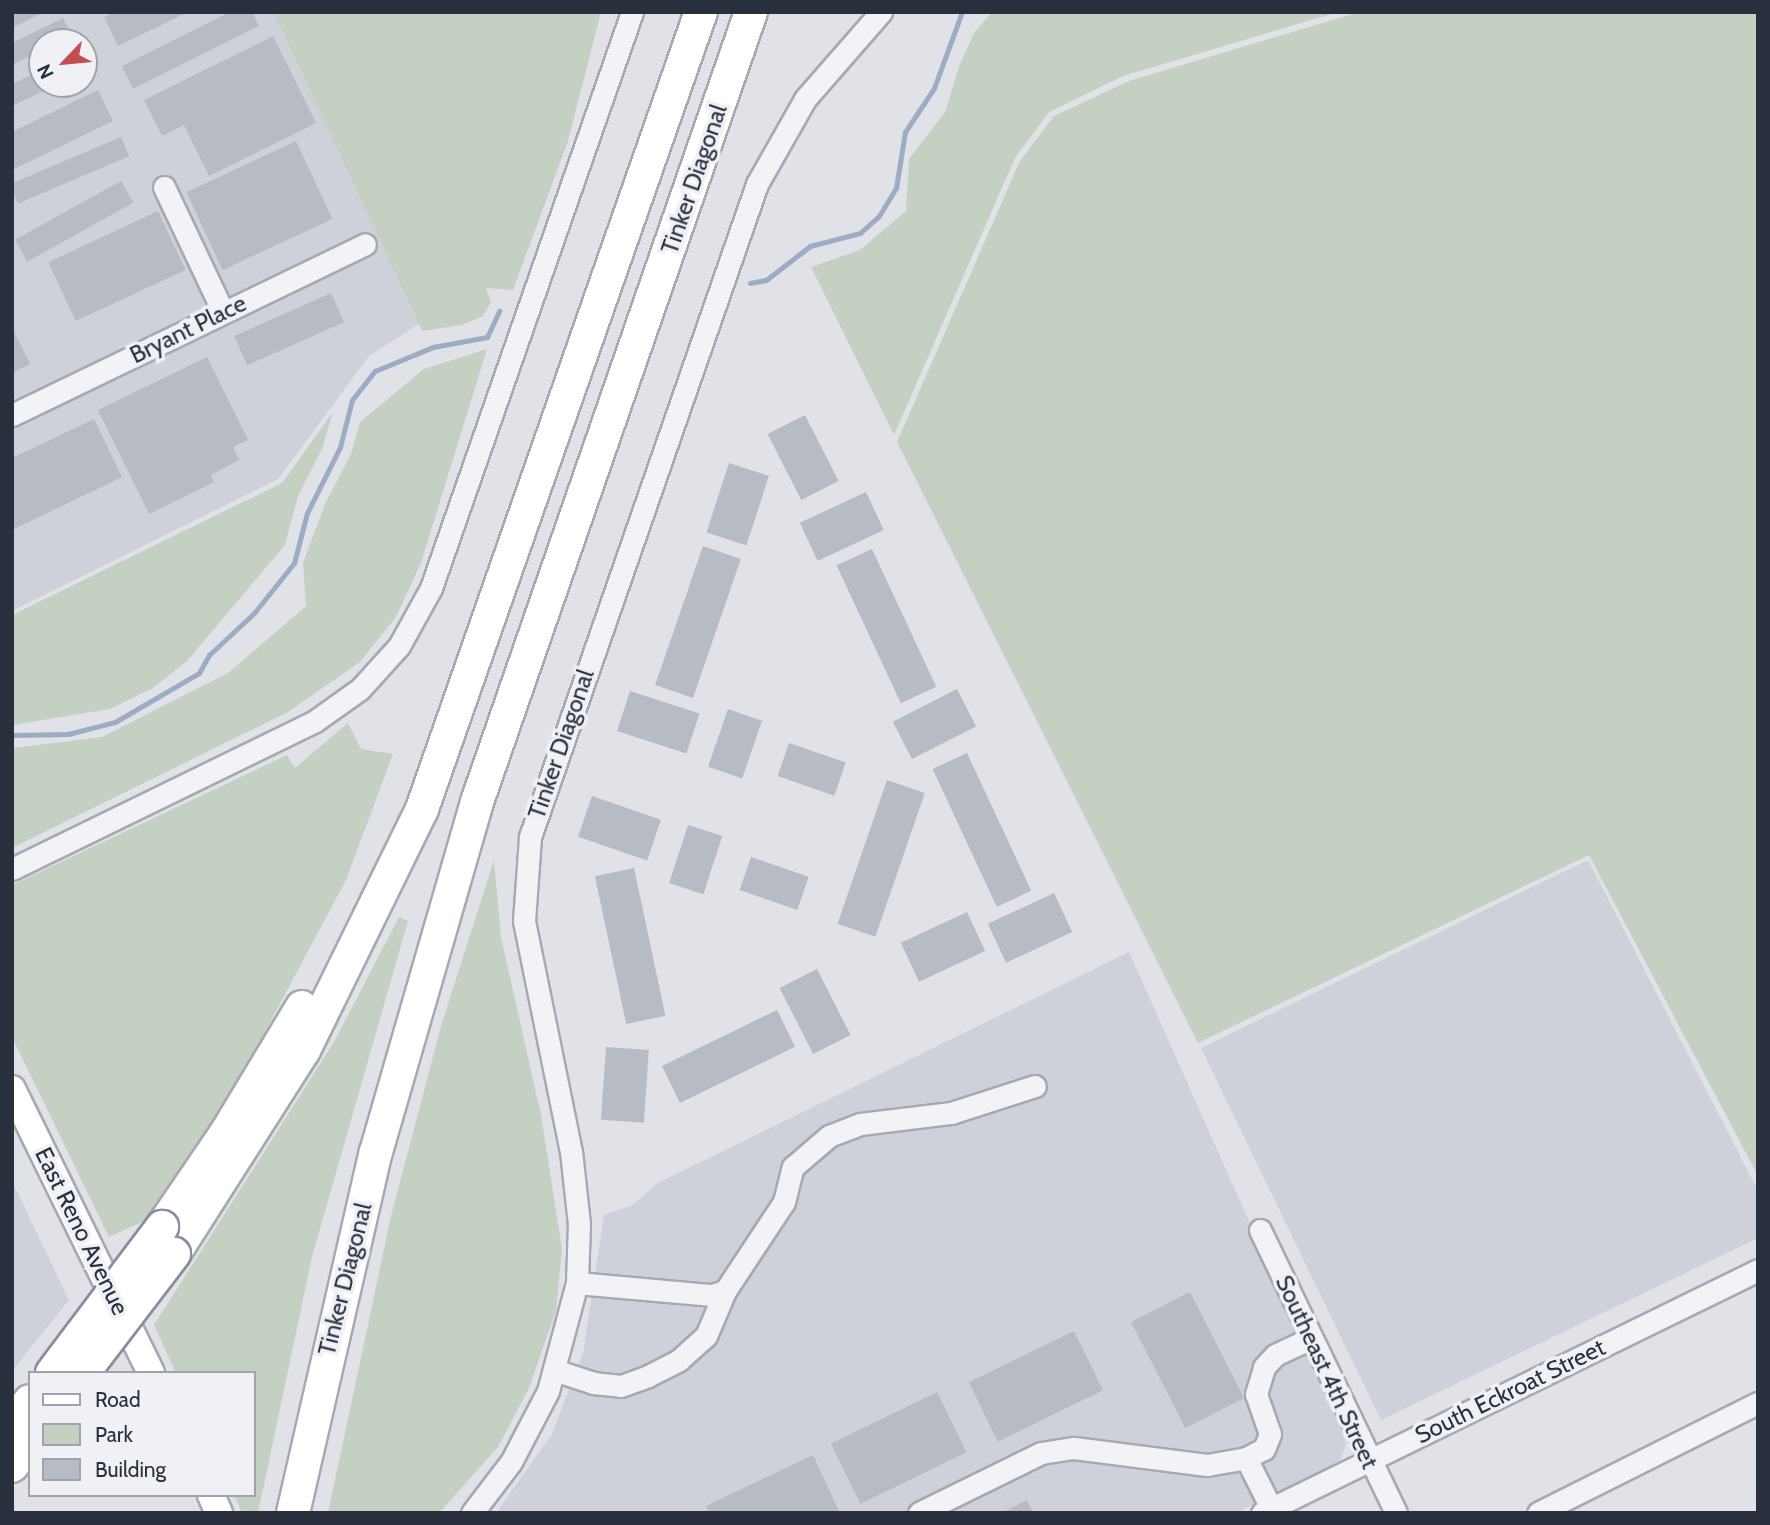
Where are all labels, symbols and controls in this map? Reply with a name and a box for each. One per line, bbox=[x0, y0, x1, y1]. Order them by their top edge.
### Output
north arrow bbox=[28, 28, 98, 98]
text: N bbox=[32, 60, 59, 83]
street label: Tinker Diagonal bbox=[655, 100, 733, 258]
street label: Bryant Place bbox=[125, 288, 251, 370]
street label: Tinker Diagonal bbox=[522, 665, 600, 823]
street label: East Reno Avenue bbox=[29, 1143, 135, 1319]
street label: Tinker Diagonal bbox=[312, 1200, 378, 1358]
street label: Southeast 4th Street bbox=[1270, 1271, 1384, 1473]
street label: South Eckroat Street bbox=[1410, 1333, 1610, 1449]
legend bbox=[28, 1371, 256, 1497]
text: Road bbox=[95, 1387, 141, 1412]
text: Park bbox=[95, 1422, 133, 1447]
text: Building bbox=[95, 1457, 166, 1482]

